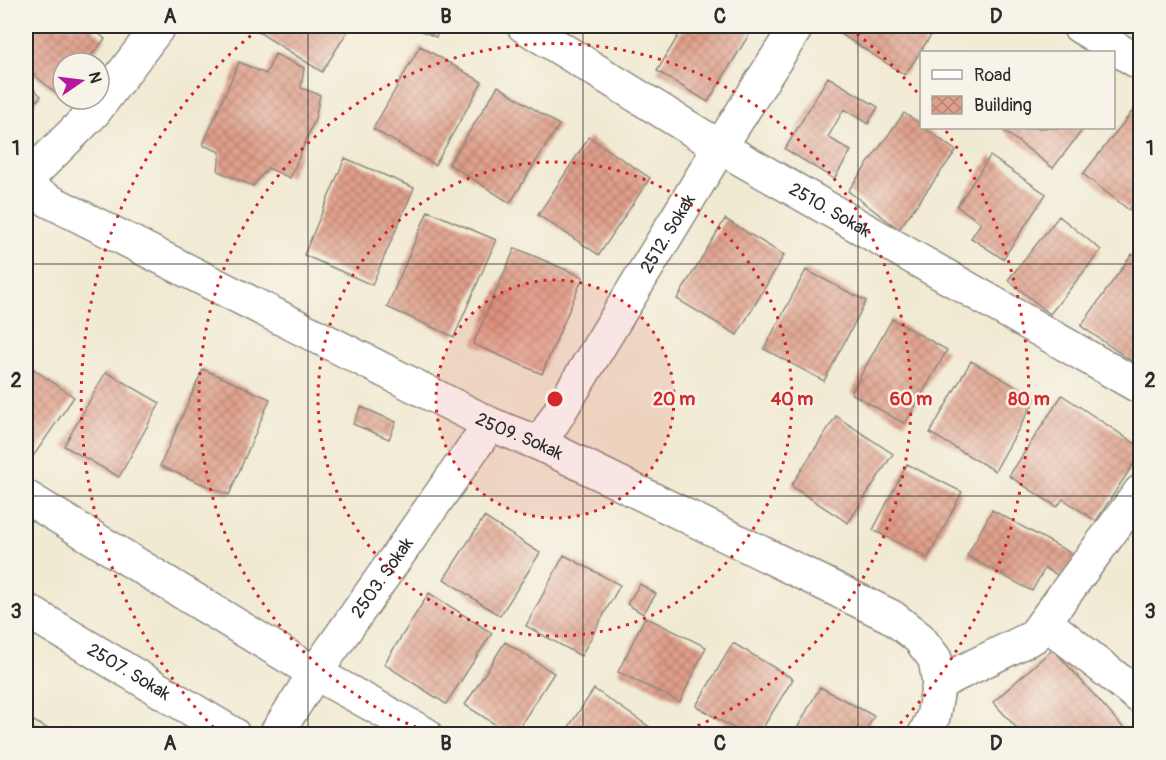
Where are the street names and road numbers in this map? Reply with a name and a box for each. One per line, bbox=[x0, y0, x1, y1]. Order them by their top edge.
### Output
street label: 2510. Sokak bbox=[785, 177, 875, 243]
street label: 2512. Sokak bbox=[635, 189, 700, 277]
street label: 2509. Sokak bbox=[472, 407, 567, 465]
street label: 2503. Sokak bbox=[346, 532, 419, 623]
street label: 2507. Sokak bbox=[83, 638, 175, 706]

